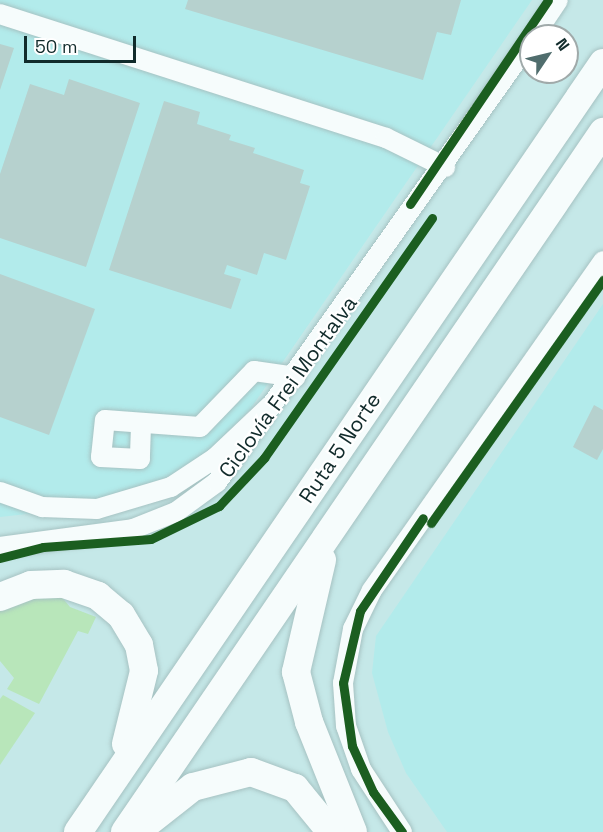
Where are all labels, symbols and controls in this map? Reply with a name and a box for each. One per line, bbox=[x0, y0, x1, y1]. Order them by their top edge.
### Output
scale bar bbox=[27, 24, 140, 62]
north arrow bbox=[519, 24, 579, 84]
text: N bbox=[551, 34, 574, 55]
text: 50 m bbox=[35, 35, 77, 58]
street label: Ciclovía Frei Montalva bbox=[214, 291, 362, 483]
street label: Ruta 5 Norte bbox=[294, 388, 386, 508]

